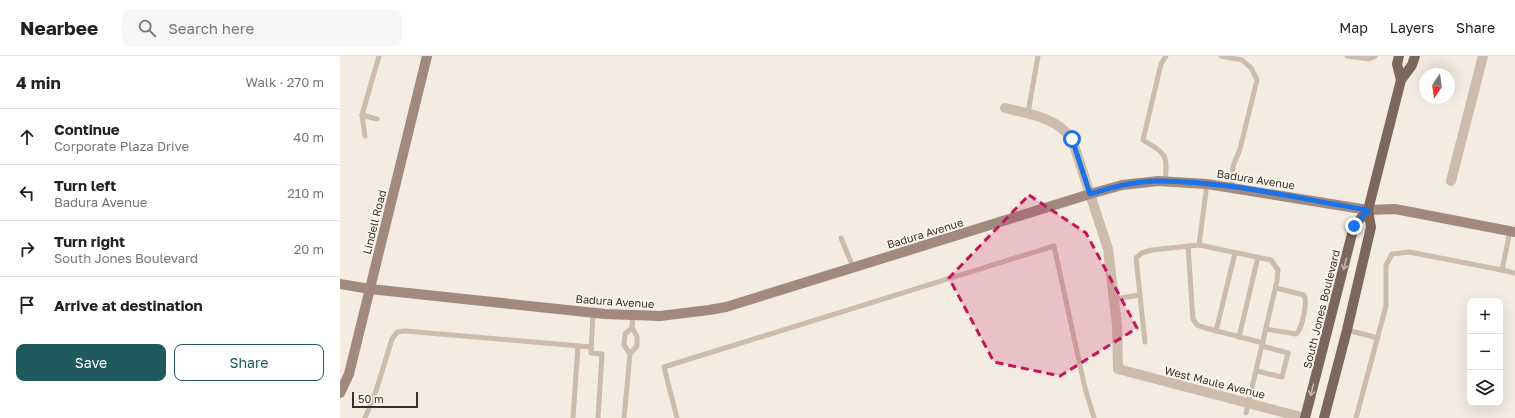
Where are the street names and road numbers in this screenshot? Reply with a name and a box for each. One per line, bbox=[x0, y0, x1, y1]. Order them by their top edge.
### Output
street label: Badura Avenue bbox=[1216, 166, 1296, 192]
street label: Lindell Road bbox=[360, 188, 388, 256]
street label: Badura Avenue bbox=[885, 215, 965, 251]
street label: South Jones Boulevard bbox=[1300, 248, 1342, 370]
street label: Badura Avenue bbox=[575, 292, 655, 310]
street label: West Maule Avenue bbox=[1163, 363, 1267, 401]

